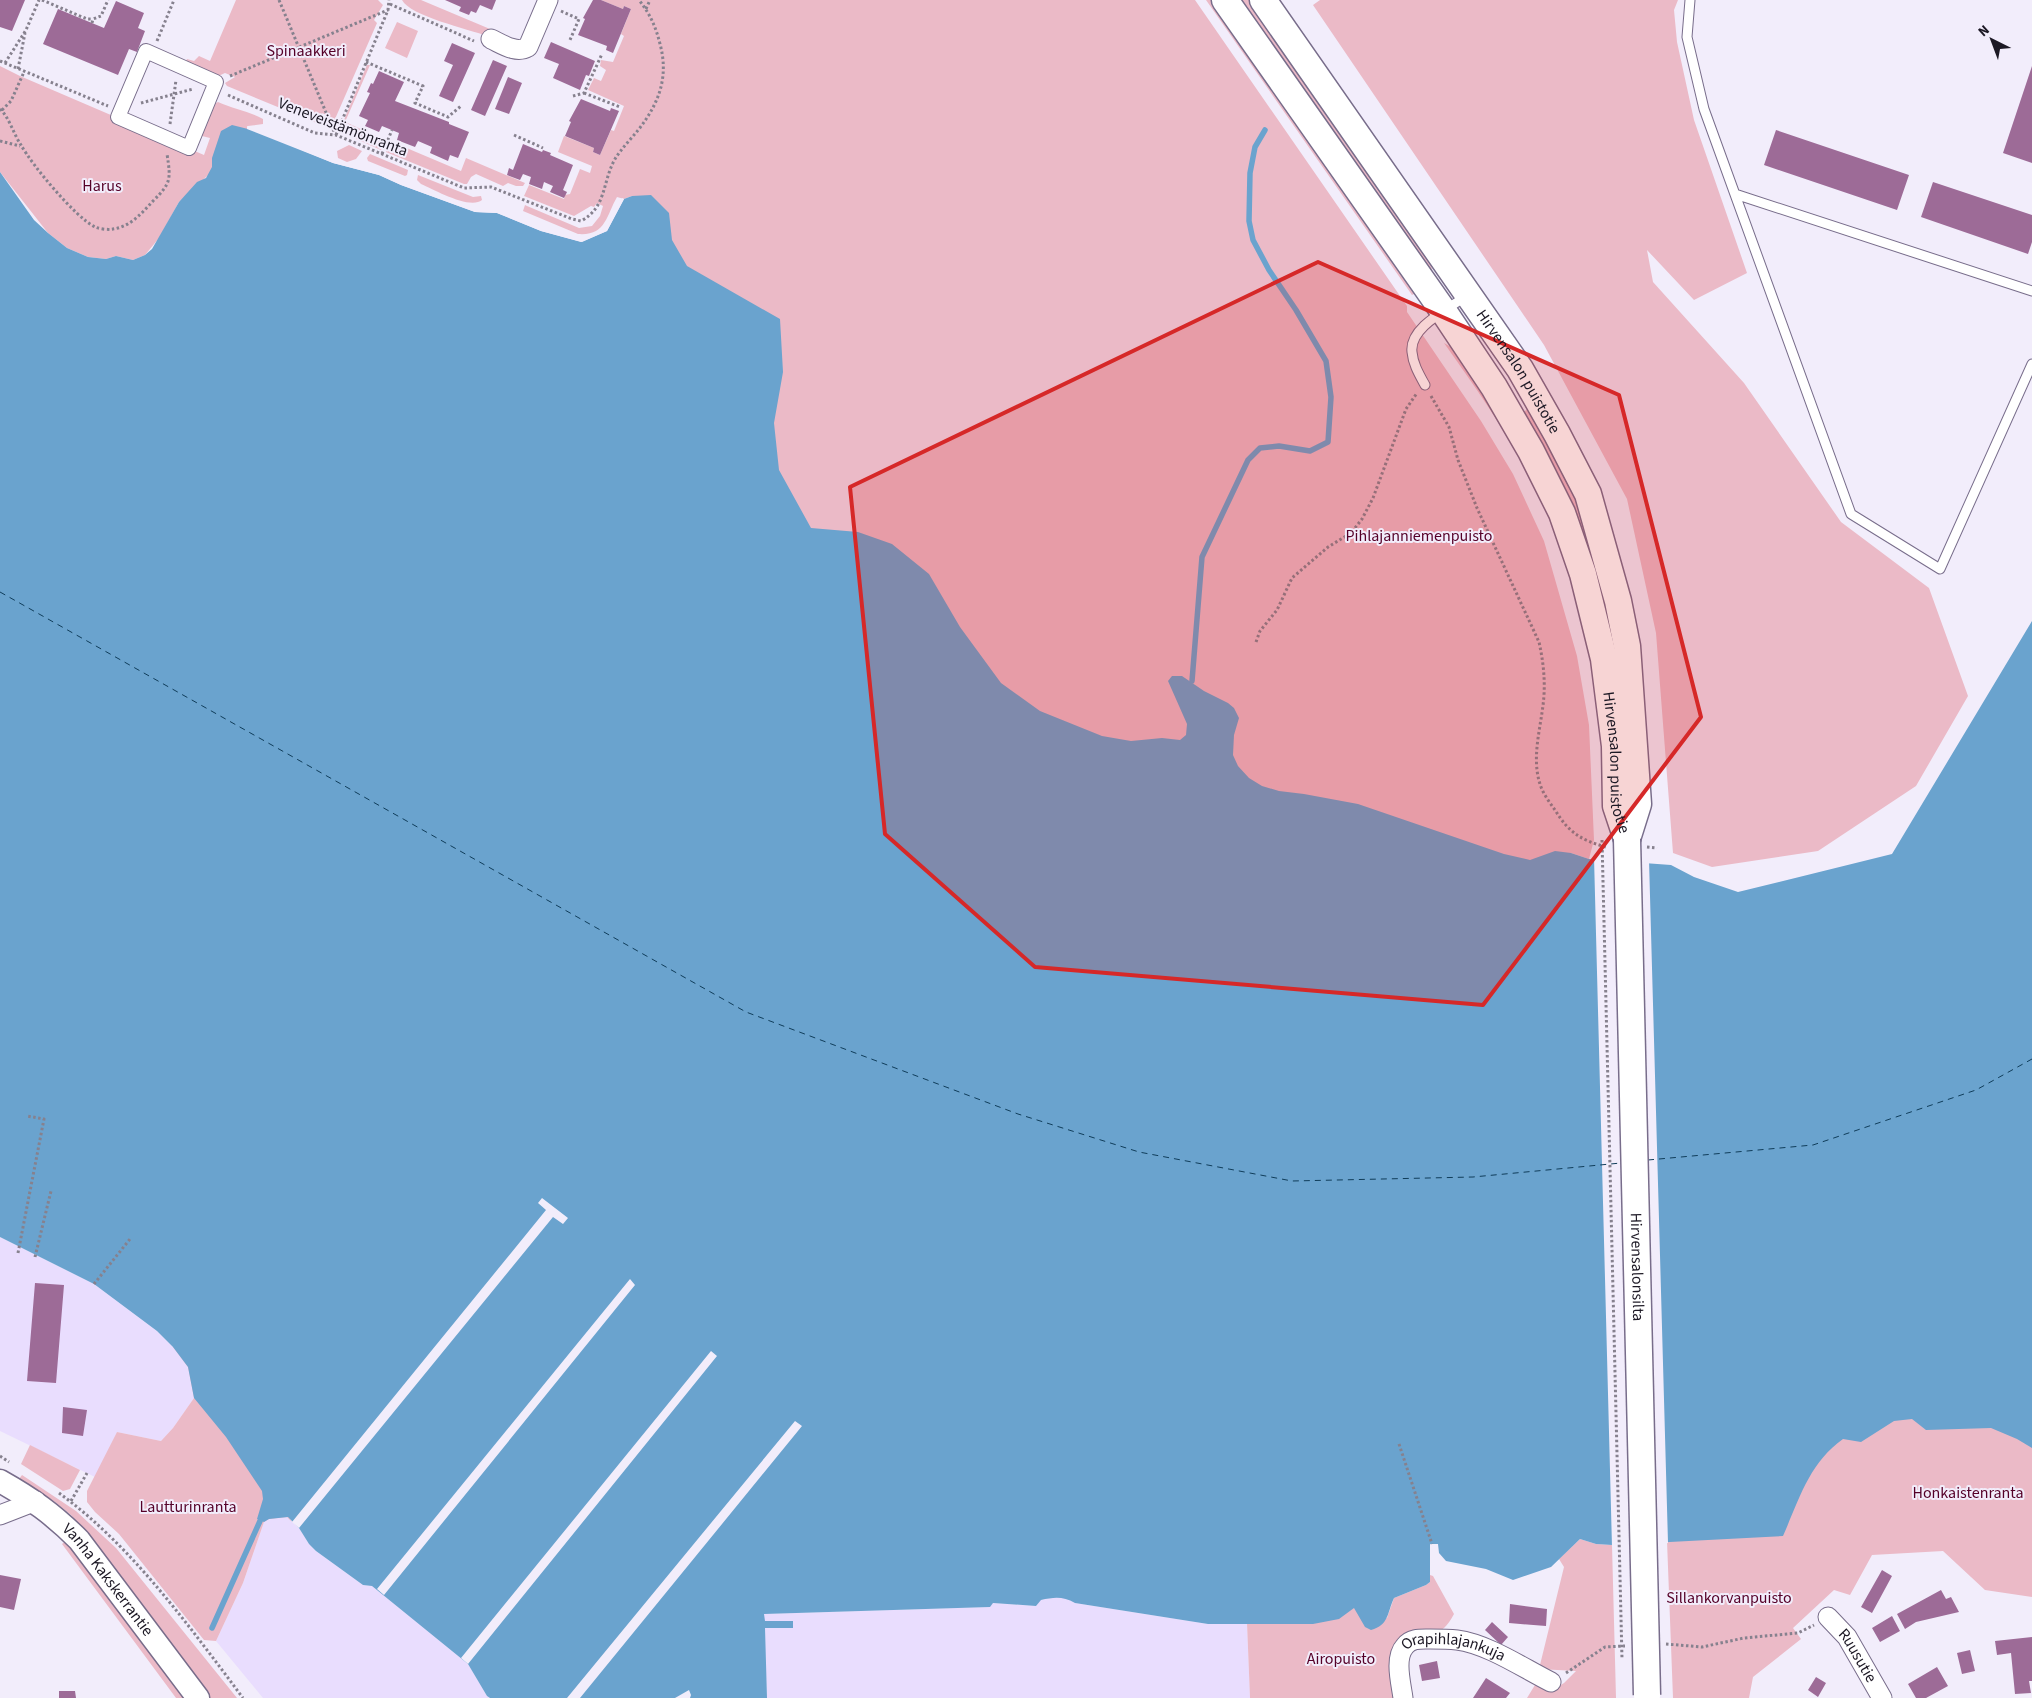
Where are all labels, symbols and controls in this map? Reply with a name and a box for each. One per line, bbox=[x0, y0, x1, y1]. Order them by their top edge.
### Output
north arrow bbox=[1967, 15, 2017, 65]
text: N bbox=[1974, 21, 1994, 42]
park label: Spinaakkeri bbox=[266, 40, 346, 62]
street label: Veneveistämönranta bbox=[275, 92, 411, 162]
park label: Harus bbox=[82, 175, 122, 197]
street label: Hirvensalon puistotie bbox=[1471, 305, 1566, 438]
park label: Pihlajanniemenpuisto bbox=[1346, 525, 1492, 547]
street label: Hirvensalon puistotie bbox=[1597, 690, 1635, 836]
street label: Hirvensalonsilta bbox=[1625, 1212, 1649, 1321]
park label: Honkaistenranta bbox=[1913, 1482, 2024, 1504]
park label: Lautturinranta bbox=[139, 1496, 237, 1518]
street label: Vanha Kakskerrantie bbox=[57, 1518, 159, 1641]
park label: Sillankorvanpuisto bbox=[1666, 1587, 1792, 1609]
street label: Ruusutie bbox=[1833, 1623, 1882, 1687]
street label: Orapihlajankuja bbox=[1396, 1628, 1509, 1667]
park label: Airopuisto bbox=[1307, 1648, 1375, 1670]

